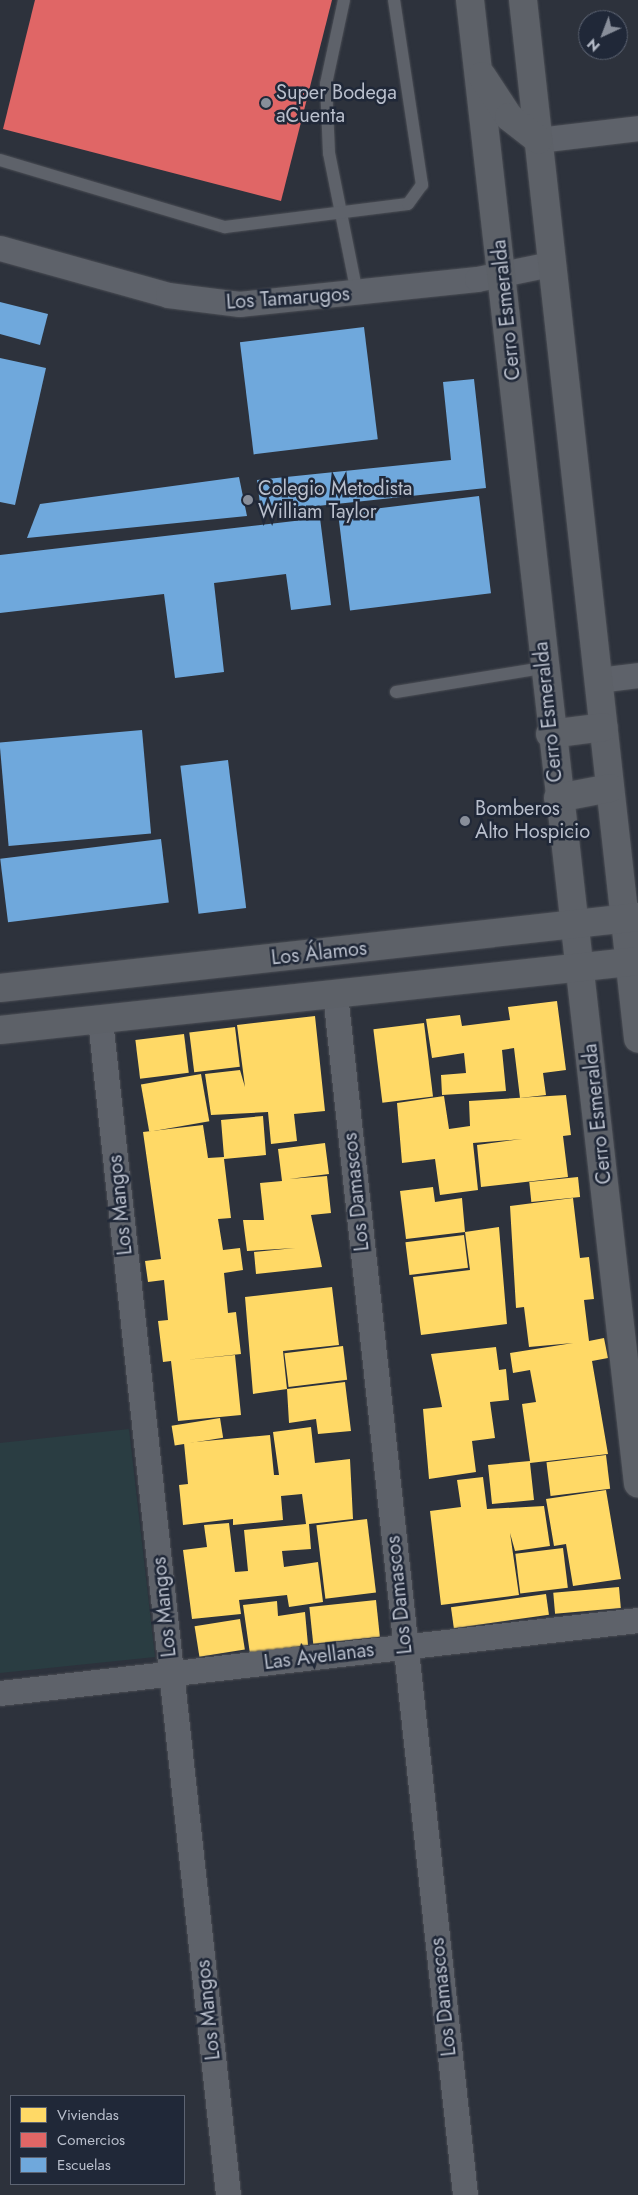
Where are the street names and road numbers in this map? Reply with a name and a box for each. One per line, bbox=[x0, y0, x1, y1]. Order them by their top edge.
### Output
street label: Cerro Esmeralda bbox=[487, 238, 525, 382]
street label: Los Tamarugos bbox=[225, 282, 351, 314]
street label: Cerro Esmeralda bbox=[529, 640, 567, 784]
street label: Los Álamos bbox=[270, 936, 368, 970]
street label: Cerro Esmeralda bbox=[578, 1042, 616, 1186]
street label: Los Damascos bbox=[338, 1132, 374, 1252]
street label: Los Mangos bbox=[103, 1154, 137, 1256]
street label: Los Damascos bbox=[381, 1535, 417, 1655]
street label: Los Mangos bbox=[147, 1556, 181, 1658]
street label: Las Avellanas bbox=[263, 1637, 375, 1675]
street label: Los Damascos bbox=[425, 1937, 461, 2057]
street label: Los Mangos bbox=[191, 1959, 225, 2061]

